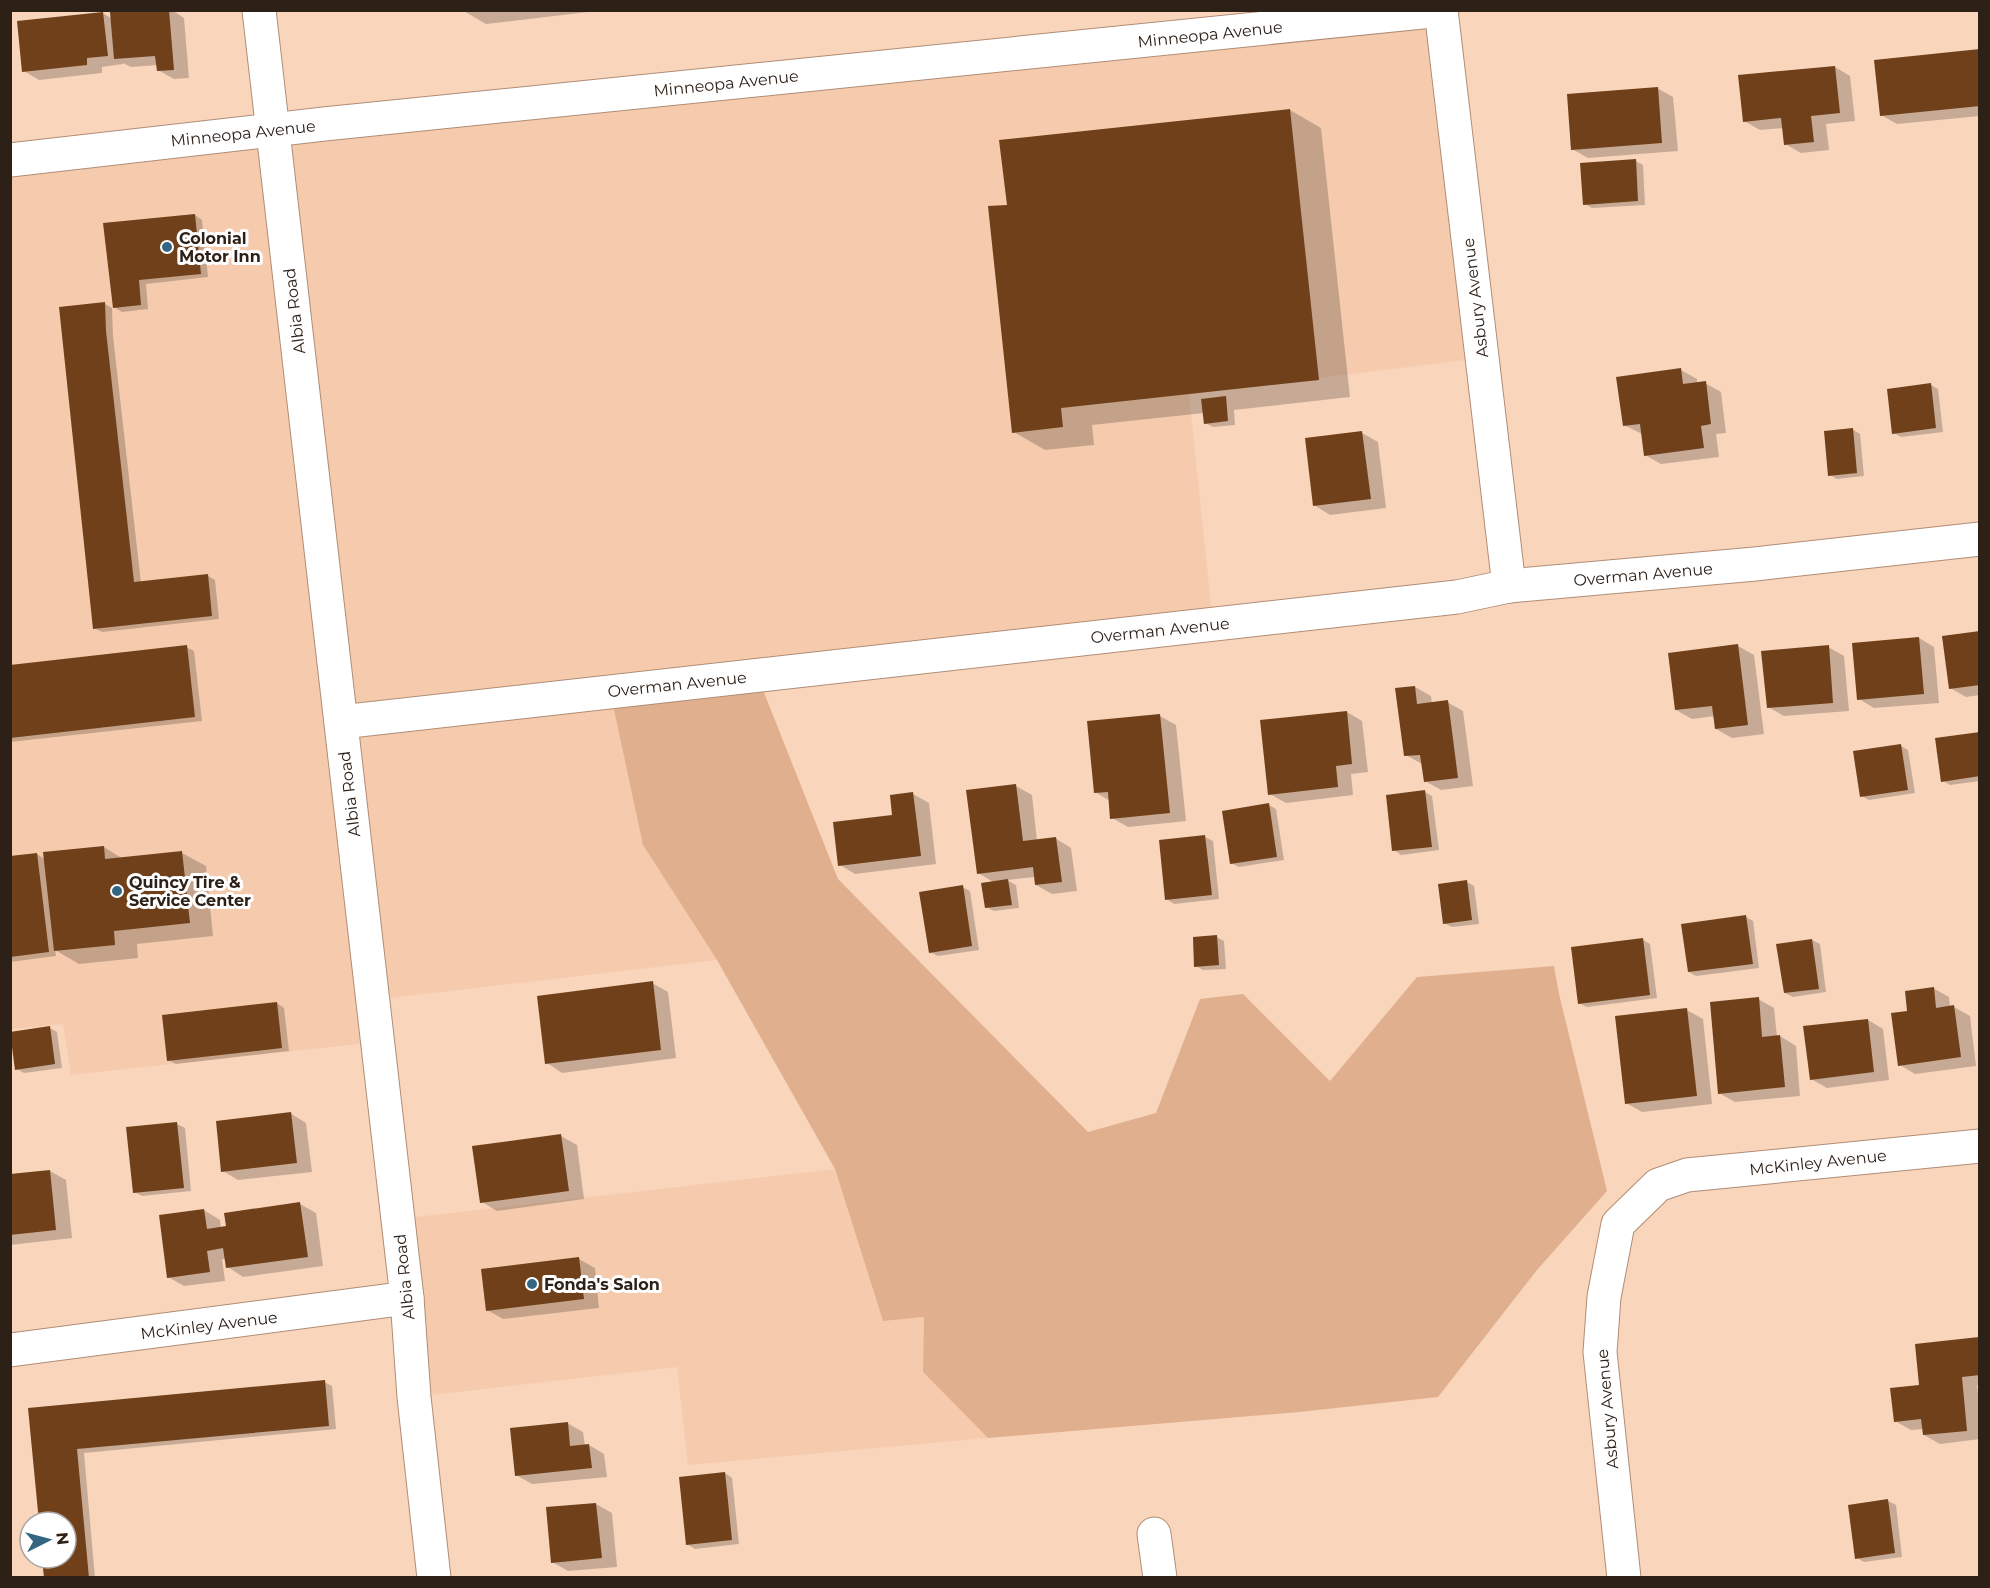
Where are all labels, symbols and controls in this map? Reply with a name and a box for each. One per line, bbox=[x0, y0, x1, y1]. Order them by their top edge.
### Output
street label: Minneopa Avenue bbox=[1137, 17, 1284, 52]
street label: Minneopa Avenue bbox=[653, 66, 800, 101]
street label: Minneopa Avenue bbox=[170, 116, 317, 151]
place label: Colonial Motor Inn bbox=[179, 229, 261, 266]
street label: Asbury Avenue bbox=[1459, 237, 1492, 359]
marker: Colonial Motor Inn bbox=[160, 240, 174, 254]
street label: Albia Road bbox=[280, 267, 309, 355]
street label: Overman Avenue bbox=[1573, 559, 1713, 590]
street label: Overman Avenue bbox=[1090, 614, 1230, 647]
street label: Overman Avenue bbox=[607, 668, 747, 701]
street label: Albia Road bbox=[335, 750, 364, 838]
place label: Quincy Tire & Service Center bbox=[129, 873, 251, 910]
marker: Quincy Tire & Service Center bbox=[110, 884, 124, 898]
street label: McKinley Avenue bbox=[1748, 1146, 1888, 1179]
street label: Albia Road bbox=[391, 1233, 418, 1321]
place label: Fonda's Salon bbox=[544, 1275, 660, 1294]
marker: Fonda's Salon bbox=[525, 1277, 539, 1291]
street label: McKinley Avenue bbox=[139, 1308, 279, 1343]
street label: Asbury Avenue bbox=[1593, 1348, 1622, 1470]
north arrow bbox=[18, 1510, 78, 1570]
text: N bbox=[52, 1531, 73, 1546]

